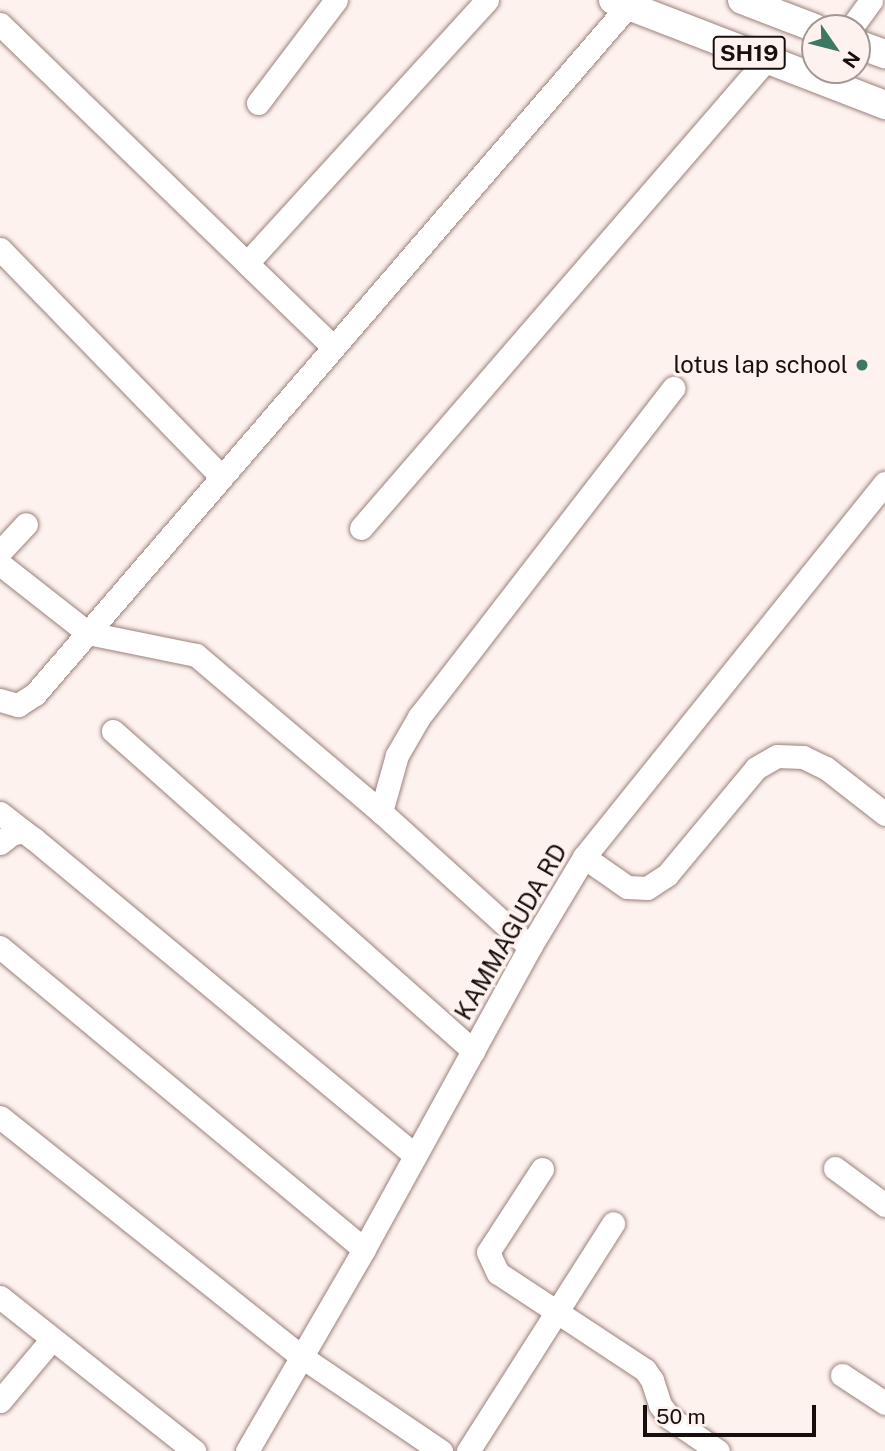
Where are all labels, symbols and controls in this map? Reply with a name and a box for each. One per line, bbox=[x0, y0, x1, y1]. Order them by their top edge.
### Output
north arrow bbox=[801, 14, 871, 84]
road number: SH19 bbox=[712, 34, 786, 72]
text: N bbox=[838, 47, 865, 72]
place label: lotus lap school bbox=[673, 351, 848, 379]
marker: lotus lap school bbox=[854, 357, 870, 373]
street label: KAMMAGUDA RD bbox=[449, 839, 573, 1025]
scale bar bbox=[647, 1392, 820, 1436]
text: 50 m bbox=[656, 1404, 706, 1429]

